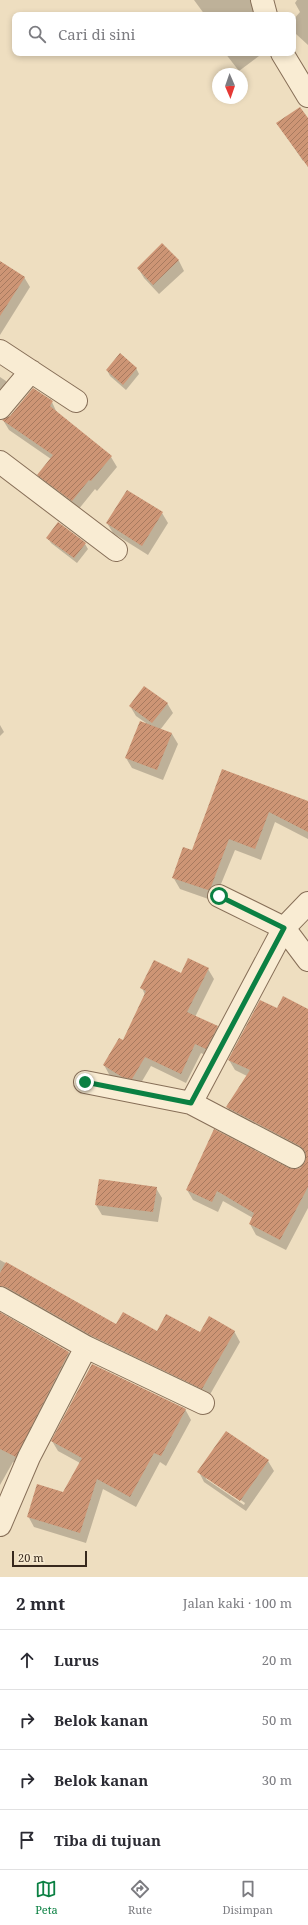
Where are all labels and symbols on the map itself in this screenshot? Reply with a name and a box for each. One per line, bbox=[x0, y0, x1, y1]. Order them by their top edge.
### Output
north arrow bbox=[212, 68, 248, 104]
route start bbox=[210, 887, 228, 905]
route end bbox=[76, 1073, 94, 1091]
scale bar bbox=[12, 1549, 87, 1568]

